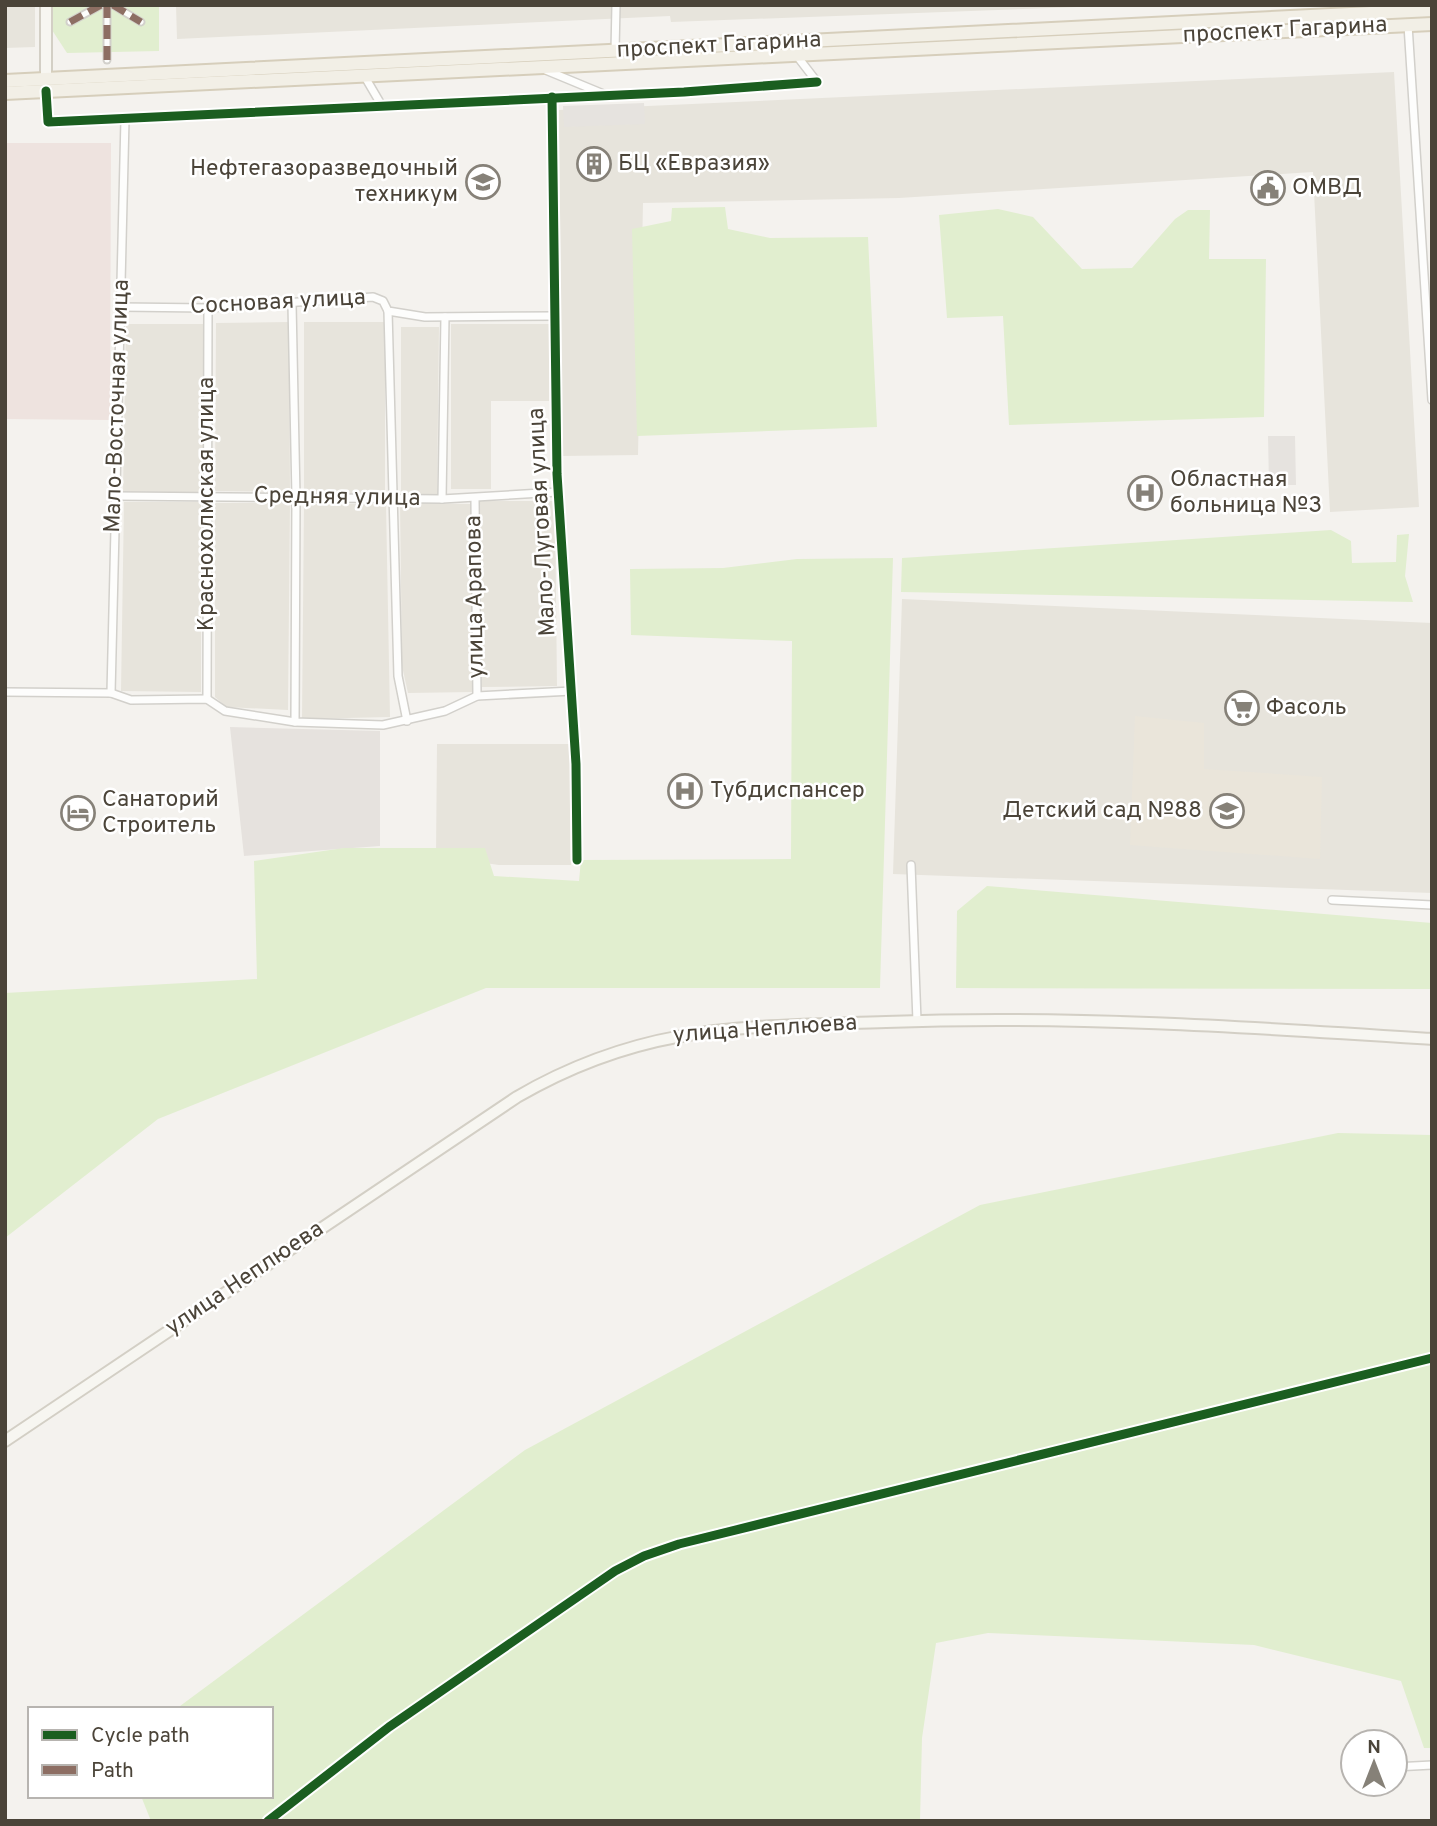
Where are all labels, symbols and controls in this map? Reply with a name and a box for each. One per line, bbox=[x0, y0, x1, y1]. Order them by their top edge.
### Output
street label: проспект Гагарина bbox=[1182, 11, 1388, 51]
street label: проспект Гагарина bbox=[616, 26, 822, 66]
building icon: БЦ «Евразия» bbox=[575, 145, 613, 183]
place label: БЦ «Евразия» bbox=[618, 150, 770, 179]
place label: Нефтегазоразведочный техникум bbox=[190, 155, 458, 210]
school or university icon: Нефтегазоразведочный техникум bbox=[464, 163, 502, 201]
public building icon: ОМВД bbox=[1249, 169, 1287, 207]
place label: ОМВД bbox=[1292, 174, 1362, 203]
street label: Мало-Восточная улица bbox=[99, 279, 137, 533]
street label: Сосновая улица bbox=[189, 284, 367, 322]
street label: Краснохолмская улица bbox=[193, 377, 222, 631]
street label: Мало-Луговая улица bbox=[523, 407, 563, 637]
place label: Областная больница №3 bbox=[1170, 466, 1322, 521]
hospital icon: Областная больница №3 bbox=[1126, 474, 1164, 512]
street label: Средняя улица bbox=[253, 482, 421, 514]
street label: улица Арапова bbox=[460, 515, 492, 679]
supermarket icon: Фасоль bbox=[1223, 689, 1261, 727]
place label: Фасоль bbox=[1266, 694, 1347, 723]
hospital icon: Тубдиспансер bbox=[666, 772, 704, 810]
place label: Тубдиспансер bbox=[710, 777, 865, 806]
place label: Санаторий Строитель bbox=[102, 786, 219, 841]
school or university icon: Детский сад №88 bbox=[1208, 792, 1246, 830]
hotel icon: Санаторий Строитель bbox=[59, 794, 97, 832]
place label: Детский сад №88 bbox=[1002, 797, 1202, 826]
street label: улица Неплюева bbox=[672, 1009, 858, 1051]
street label: улица Неплюева bbox=[160, 1215, 330, 1343]
legend bbox=[28, 1707, 273, 1798]
text: Cycle path bbox=[91, 1723, 190, 1750]
north arrow bbox=[1339, 1728, 1409, 1798]
text: N bbox=[1367, 1736, 1381, 1760]
text: Path bbox=[91, 1758, 134, 1785]

